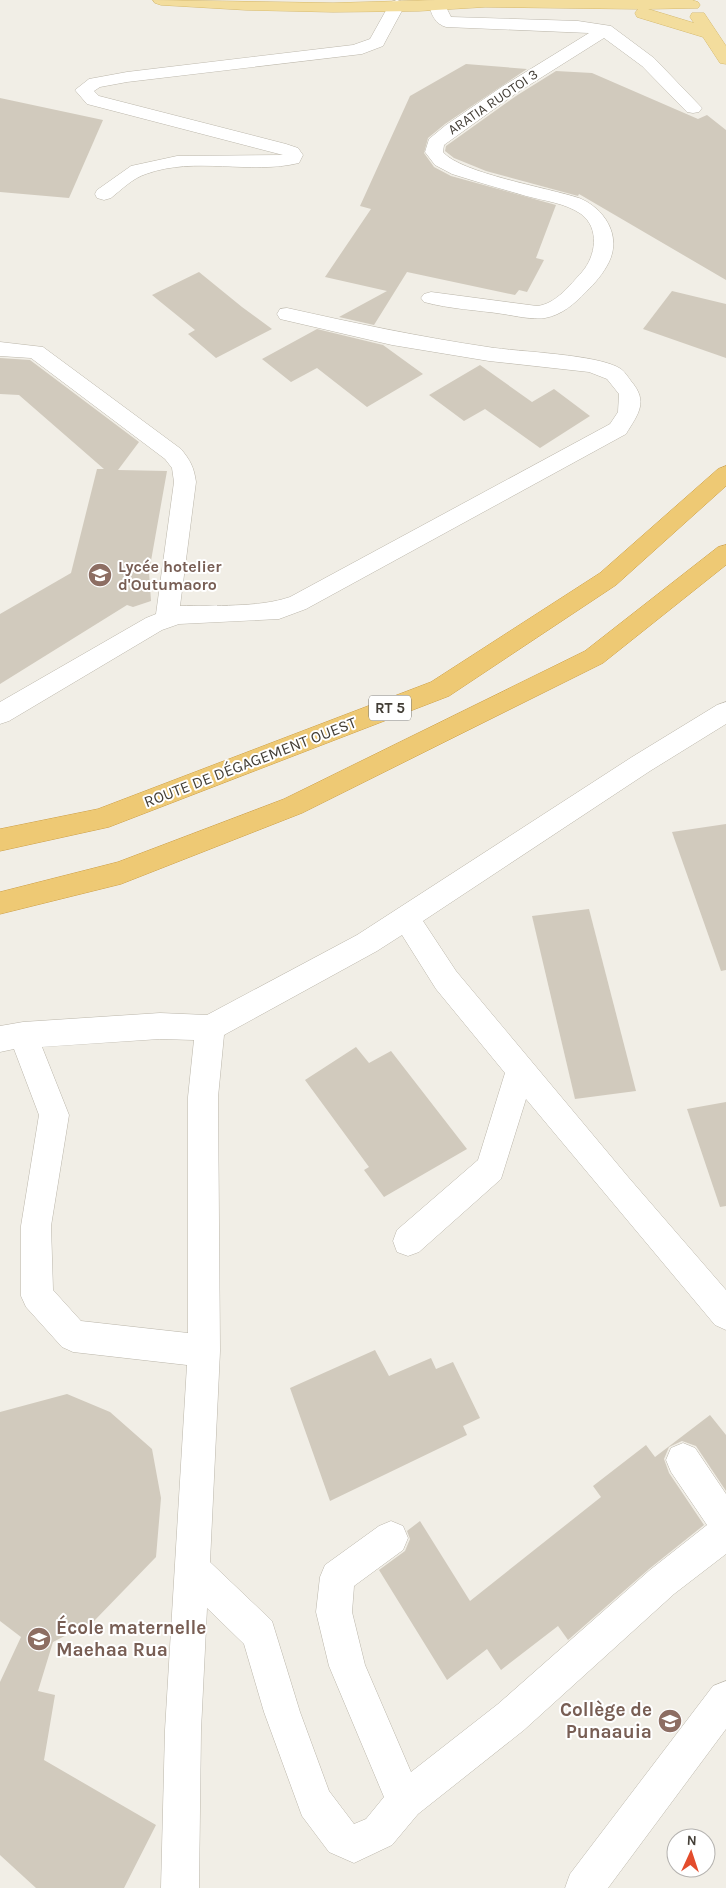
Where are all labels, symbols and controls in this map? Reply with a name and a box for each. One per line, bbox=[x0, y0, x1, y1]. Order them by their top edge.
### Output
street label: ARATIA RUOTOI 3 bbox=[445, 66, 541, 138]
place label: Lycée hotelier d'Outumaoro bbox=[118, 557, 222, 594]
school or university icon: Lycée hotelier d'Outumaoro bbox=[87, 562, 113, 588]
road number: RT 5 bbox=[369, 696, 411, 720]
street label: ROUTE DE DÉGAGEMENT OUEST bbox=[141, 713, 359, 811]
place label: École maternelle Maehaa Rua bbox=[56, 1614, 206, 1661]
school or university icon: École maternelle Maehaa Rua bbox=[26, 1626, 52, 1652]
place label: Collège de Punaauia bbox=[560, 1699, 652, 1743]
school or university icon: Collège de Punaauia bbox=[657, 1708, 683, 1734]
north arrow bbox=[666, 1828, 716, 1878]
text: N bbox=[686, 1832, 697, 1849]

